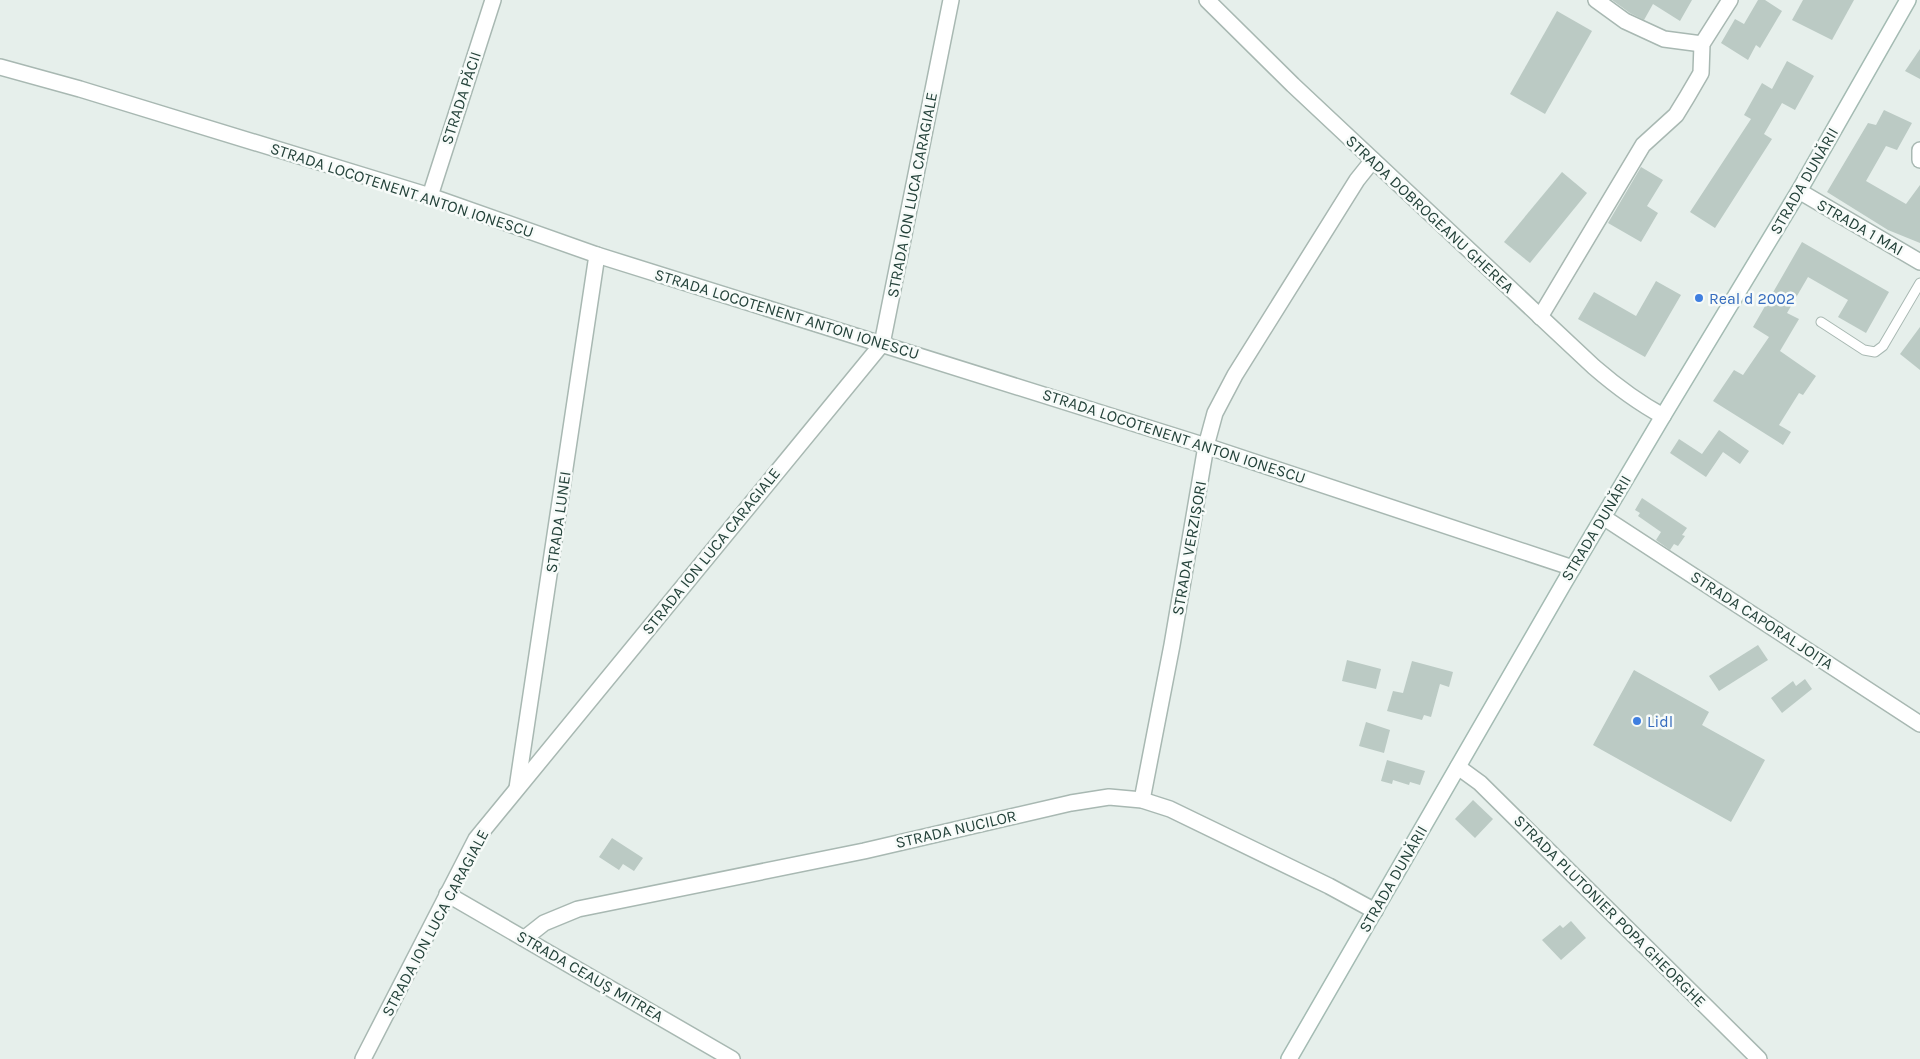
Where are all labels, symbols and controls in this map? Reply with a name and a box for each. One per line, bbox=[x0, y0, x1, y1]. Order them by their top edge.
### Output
street label: STRADA PĂCII bbox=[437, 49, 485, 147]
street label: STRADA ION LUCA CARAGIALE bbox=[883, 91, 941, 299]
street label: STRADA DUNĂRII bbox=[1766, 124, 1842, 238]
street label: STRADA DOBROGEANU GHEREA bbox=[1342, 131, 1518, 297]
street label: STRADA LOCOTENENT ANTON IONESCU bbox=[268, 138, 536, 242]
street label: STRADA 1 MAI bbox=[1813, 195, 1907, 259]
street label: STRADA LOCOTENENT ANTON IONESCU bbox=[652, 265, 922, 363]
place label: Real d 2002 bbox=[1709, 289, 1795, 308]
marker: Real d 2002 bbox=[1693, 292, 1705, 304]
street label: STRADA LOCOTENENT ANTON IONESCU bbox=[1040, 384, 1308, 488]
street label: STRADA ION LUCA CARAGIALE bbox=[638, 464, 784, 638]
street label: STRADA LUNEI bbox=[541, 470, 575, 574]
street label: STRADA DUNĂRII bbox=[1557, 472, 1635, 584]
street label: STRADA VERZIȘORI bbox=[1168, 479, 1210, 617]
street label: STRADA CAPORAL JOIȚA bbox=[1687, 567, 1837, 673]
place label: Lidl bbox=[1647, 712, 1673, 731]
marker: Lidl bbox=[1631, 715, 1643, 727]
street label: STRADA NUCILOR bbox=[894, 806, 1018, 852]
street label: STRADA PLUTONIER POPA GHEORGHE bbox=[1510, 811, 1710, 1011]
street label: STRADA DUNĂRII bbox=[1355, 822, 1431, 936]
street label: STRADA ION LUCA CARAGIALE bbox=[378, 826, 492, 1020]
street label: STRADA CEAUȘ MITREA bbox=[513, 926, 667, 1026]

